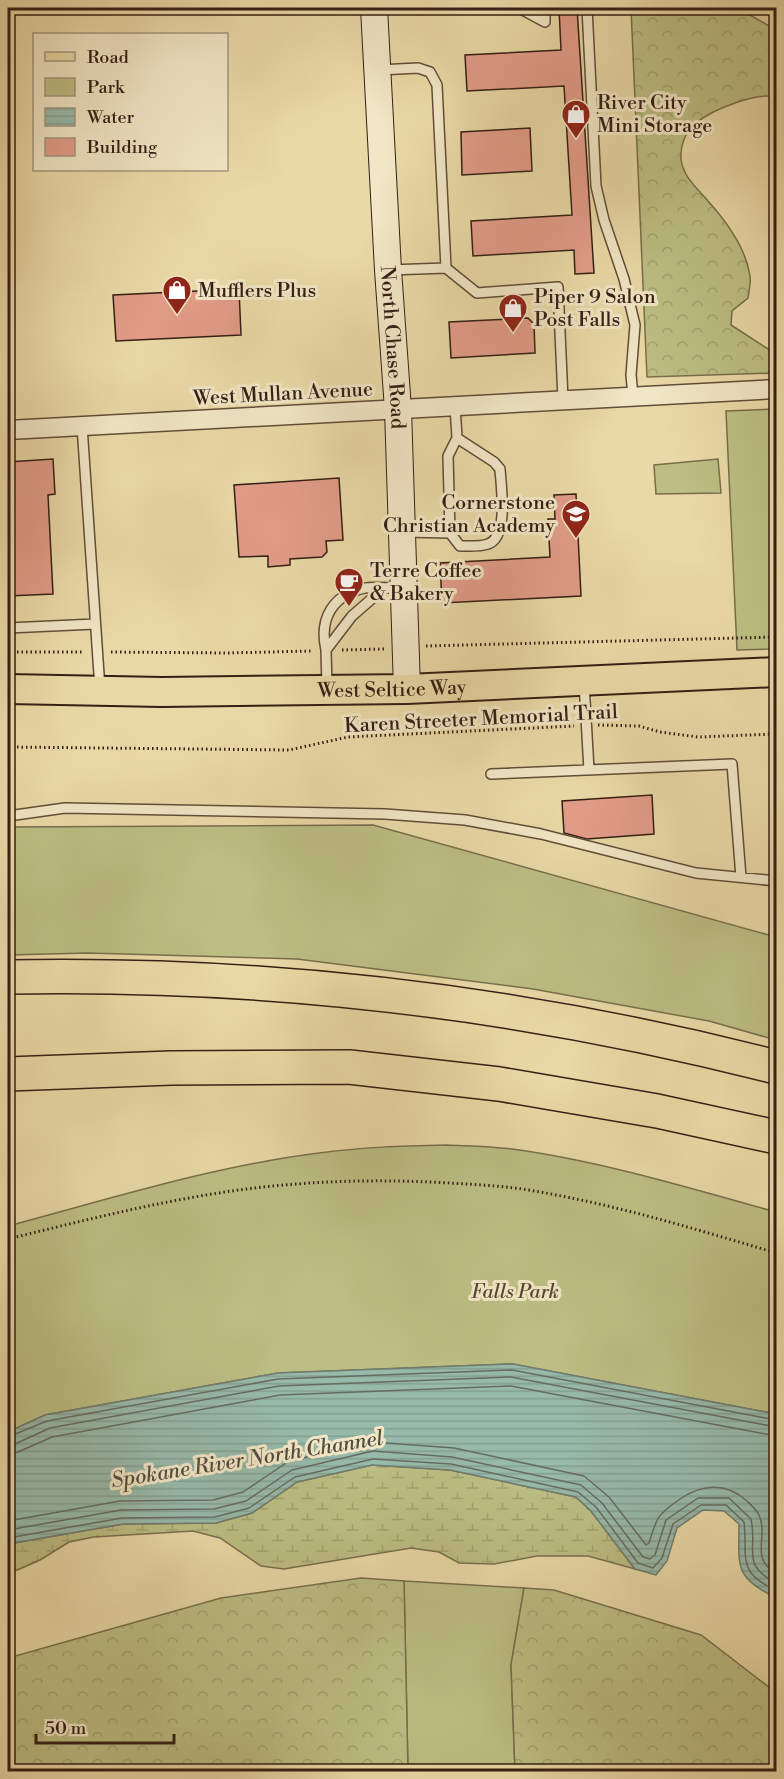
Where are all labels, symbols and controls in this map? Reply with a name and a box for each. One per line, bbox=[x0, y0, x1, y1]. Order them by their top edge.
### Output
legend bbox=[33, 33, 228, 171]
text: Road bbox=[87, 46, 130, 69]
text: Park bbox=[87, 76, 126, 99]
place label: River City Mini Storage bbox=[597, 91, 712, 139]
shop icon: River City Mini Storage bbox=[560, 98, 592, 140]
text: Water bbox=[86, 106, 135, 129]
text: Building bbox=[86, 136, 158, 159]
street label: North Chase Road bbox=[374, 265, 410, 430]
shop icon: Mufflers Plus bbox=[161, 274, 193, 316]
place label: Mufflers Plus bbox=[198, 279, 316, 304]
place label: Piper 9 Salon Post Falls bbox=[534, 285, 656, 333]
shop icon: Piper 9 Salon Post Falls bbox=[497, 292, 529, 334]
street label: West Mullan Avenue bbox=[192, 377, 374, 412]
place label: Cornerstone Christian Academy bbox=[383, 491, 555, 539]
school or university icon: Cornerstone Christian Academy bbox=[560, 498, 592, 540]
place label: Terre Coffee & Bakery bbox=[370, 559, 481, 607]
cafe icon: Terre Coffee & Bakery bbox=[333, 566, 365, 608]
street label: West Seltice Way bbox=[316, 675, 467, 704]
street label: Karen Streeter Memorial Trail bbox=[344, 700, 619, 739]
park label: Falls Park bbox=[471, 1280, 559, 1305]
water label: Spokane River North Channel bbox=[109, 1426, 385, 1494]
scale bar bbox=[36, 1707, 174, 1745]
text: 50 m bbox=[45, 1717, 87, 1740]

